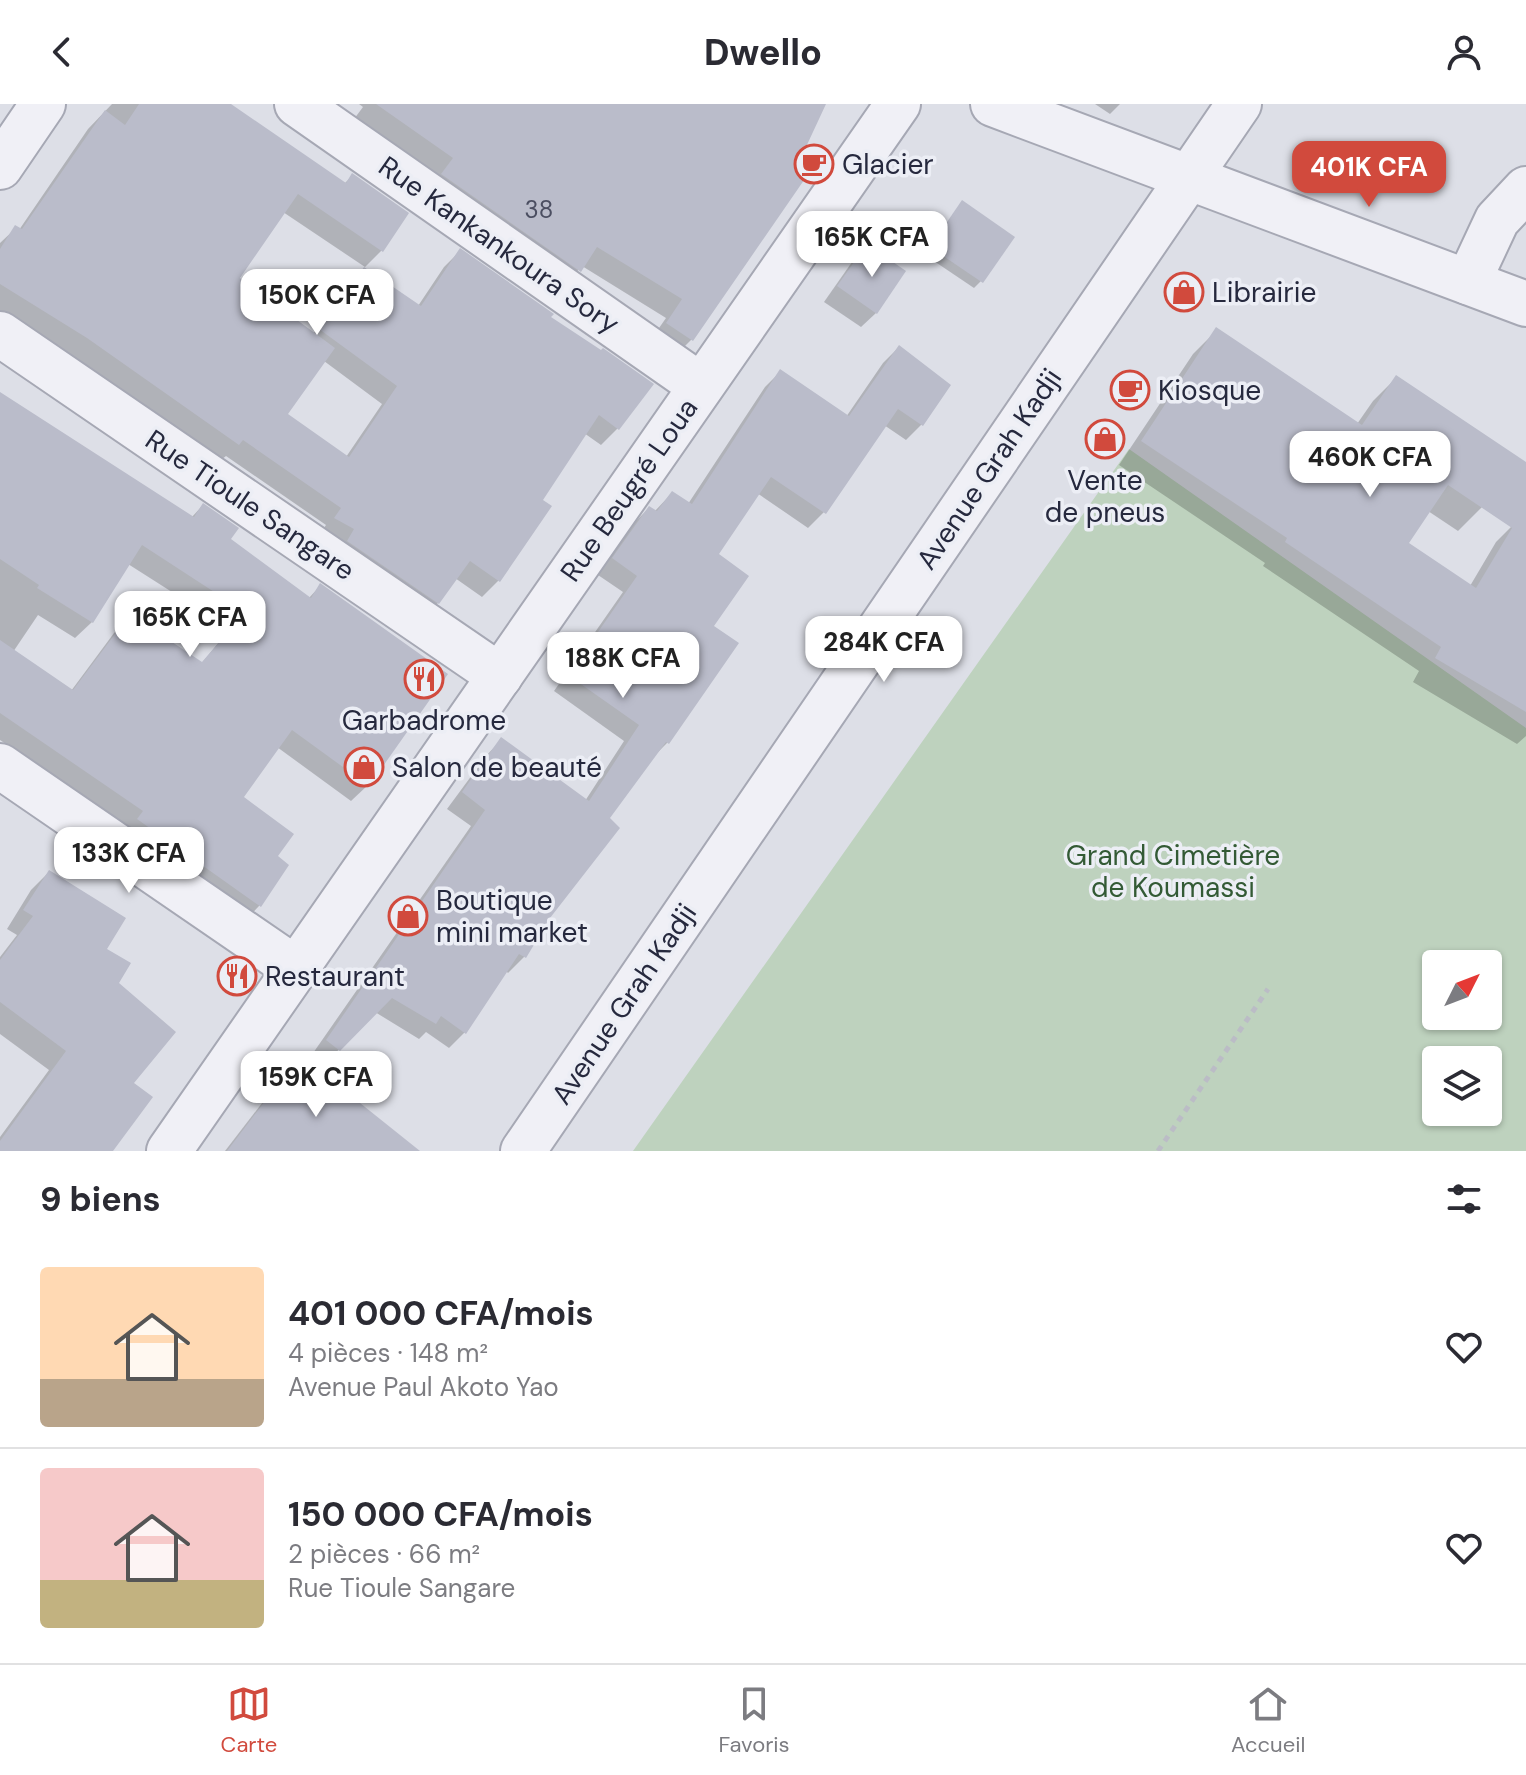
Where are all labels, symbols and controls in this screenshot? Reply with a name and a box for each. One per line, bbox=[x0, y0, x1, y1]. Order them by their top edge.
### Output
text: Dwello bbox=[704, 29, 822, 76]
icon: back bbox=[40, 30, 84, 74]
icon: person bbox=[1442, 30, 1486, 74]
pin: 401K CFA bbox=[1286, 141, 1452, 209]
cafe icon: Glacier bbox=[793, 143, 835, 185]
place label: Glacier bbox=[842, 146, 934, 183]
street label: Rue Kankankoura Sory bbox=[371, 148, 627, 342]
text: 401K CFA bbox=[1310, 150, 1428, 184]
house number: 38 bbox=[525, 194, 553, 225]
pin: 165K CFA bbox=[789, 211, 955, 279]
text: 165K CFA bbox=[815, 220, 929, 254]
pin: 150K CFA bbox=[234, 269, 400, 337]
shop icon: Librairie bbox=[1163, 271, 1205, 313]
place label: Librairie bbox=[1212, 274, 1316, 311]
text: 150K CFA bbox=[258, 278, 376, 312]
street label: Avenue Grah Kadji bbox=[908, 361, 1070, 577]
cafe icon: Kiosque bbox=[1109, 369, 1151, 411]
place label: Kiosque bbox=[1158, 372, 1261, 409]
street label: Rue Beugré Loua bbox=[552, 391, 706, 589]
shop icon: Vente de pneus bbox=[1084, 418, 1126, 460]
street label: Rue Tioule Sangare bbox=[138, 421, 362, 589]
pin: 460K CFA bbox=[1287, 431, 1453, 499]
text: 460K CFA bbox=[1308, 440, 1432, 474]
place label: Vente de pneus bbox=[1045, 462, 1165, 531]
pin: 165K CFA bbox=[107, 591, 273, 659]
text: 165K CFA bbox=[133, 600, 247, 634]
pin: 284K CFA bbox=[801, 616, 967, 684]
text: 284K CFA bbox=[823, 625, 945, 659]
pin: 188K CFA bbox=[540, 632, 706, 700]
text: 188K CFA bbox=[565, 641, 681, 675]
restaurant icon: Garbadrome bbox=[403, 658, 445, 700]
place label: Garbadrome bbox=[342, 702, 506, 739]
shop icon: Salon de beauté bbox=[343, 746, 385, 788]
place label: Salon de beauté bbox=[392, 749, 602, 786]
pin: 133K CFA bbox=[46, 827, 212, 895]
text: 133K CFA bbox=[72, 836, 186, 870]
park label: Grand Cimetière de Koumassi bbox=[1066, 837, 1280, 906]
place label: Boutique mini market bbox=[436, 882, 588, 951]
shop icon: Boutique mini market bbox=[387, 895, 429, 937]
street label: Avenue Grah Kadji bbox=[543, 896, 705, 1112]
north arrow bbox=[1422, 950, 1502, 1030]
map controls bbox=[1422, 950, 1502, 1126]
restaurant icon: Restaurant bbox=[216, 955, 258, 997]
place label: Restaurant bbox=[265, 958, 405, 995]
button: layers bbox=[1422, 1046, 1502, 1126]
pin: 159K CFA bbox=[233, 1051, 399, 1119]
text: 159K CFA bbox=[259, 1060, 373, 1094]
text: 9 biens bbox=[40, 1177, 161, 1222]
icon: filters bbox=[1442, 1177, 1486, 1221]
text: 401 000 CFA/mois bbox=[288, 1291, 594, 1336]
icon: home bbox=[104, 1299, 200, 1395]
icon: heart bbox=[1442, 1325, 1486, 1369]
text: 4 pièces · 148 m² bbox=[288, 1336, 488, 1370]
text: Avenue Paul Akoto Yao bbox=[288, 1370, 559, 1404]
text: 150 000 CFA/mois bbox=[288, 1492, 593, 1537]
icon: home bbox=[104, 1500, 200, 1596]
icon: heart bbox=[1442, 1526, 1486, 1570]
text: 2 pièces · 66 m² bbox=[288, 1537, 480, 1571]
text: Rue Tioule Sangare bbox=[288, 1571, 515, 1605]
tab: Carte bbox=[221, 1682, 277, 1759]
tab: Favoris bbox=[719, 1682, 790, 1759]
tab: Accueil bbox=[1231, 1682, 1305, 1759]

